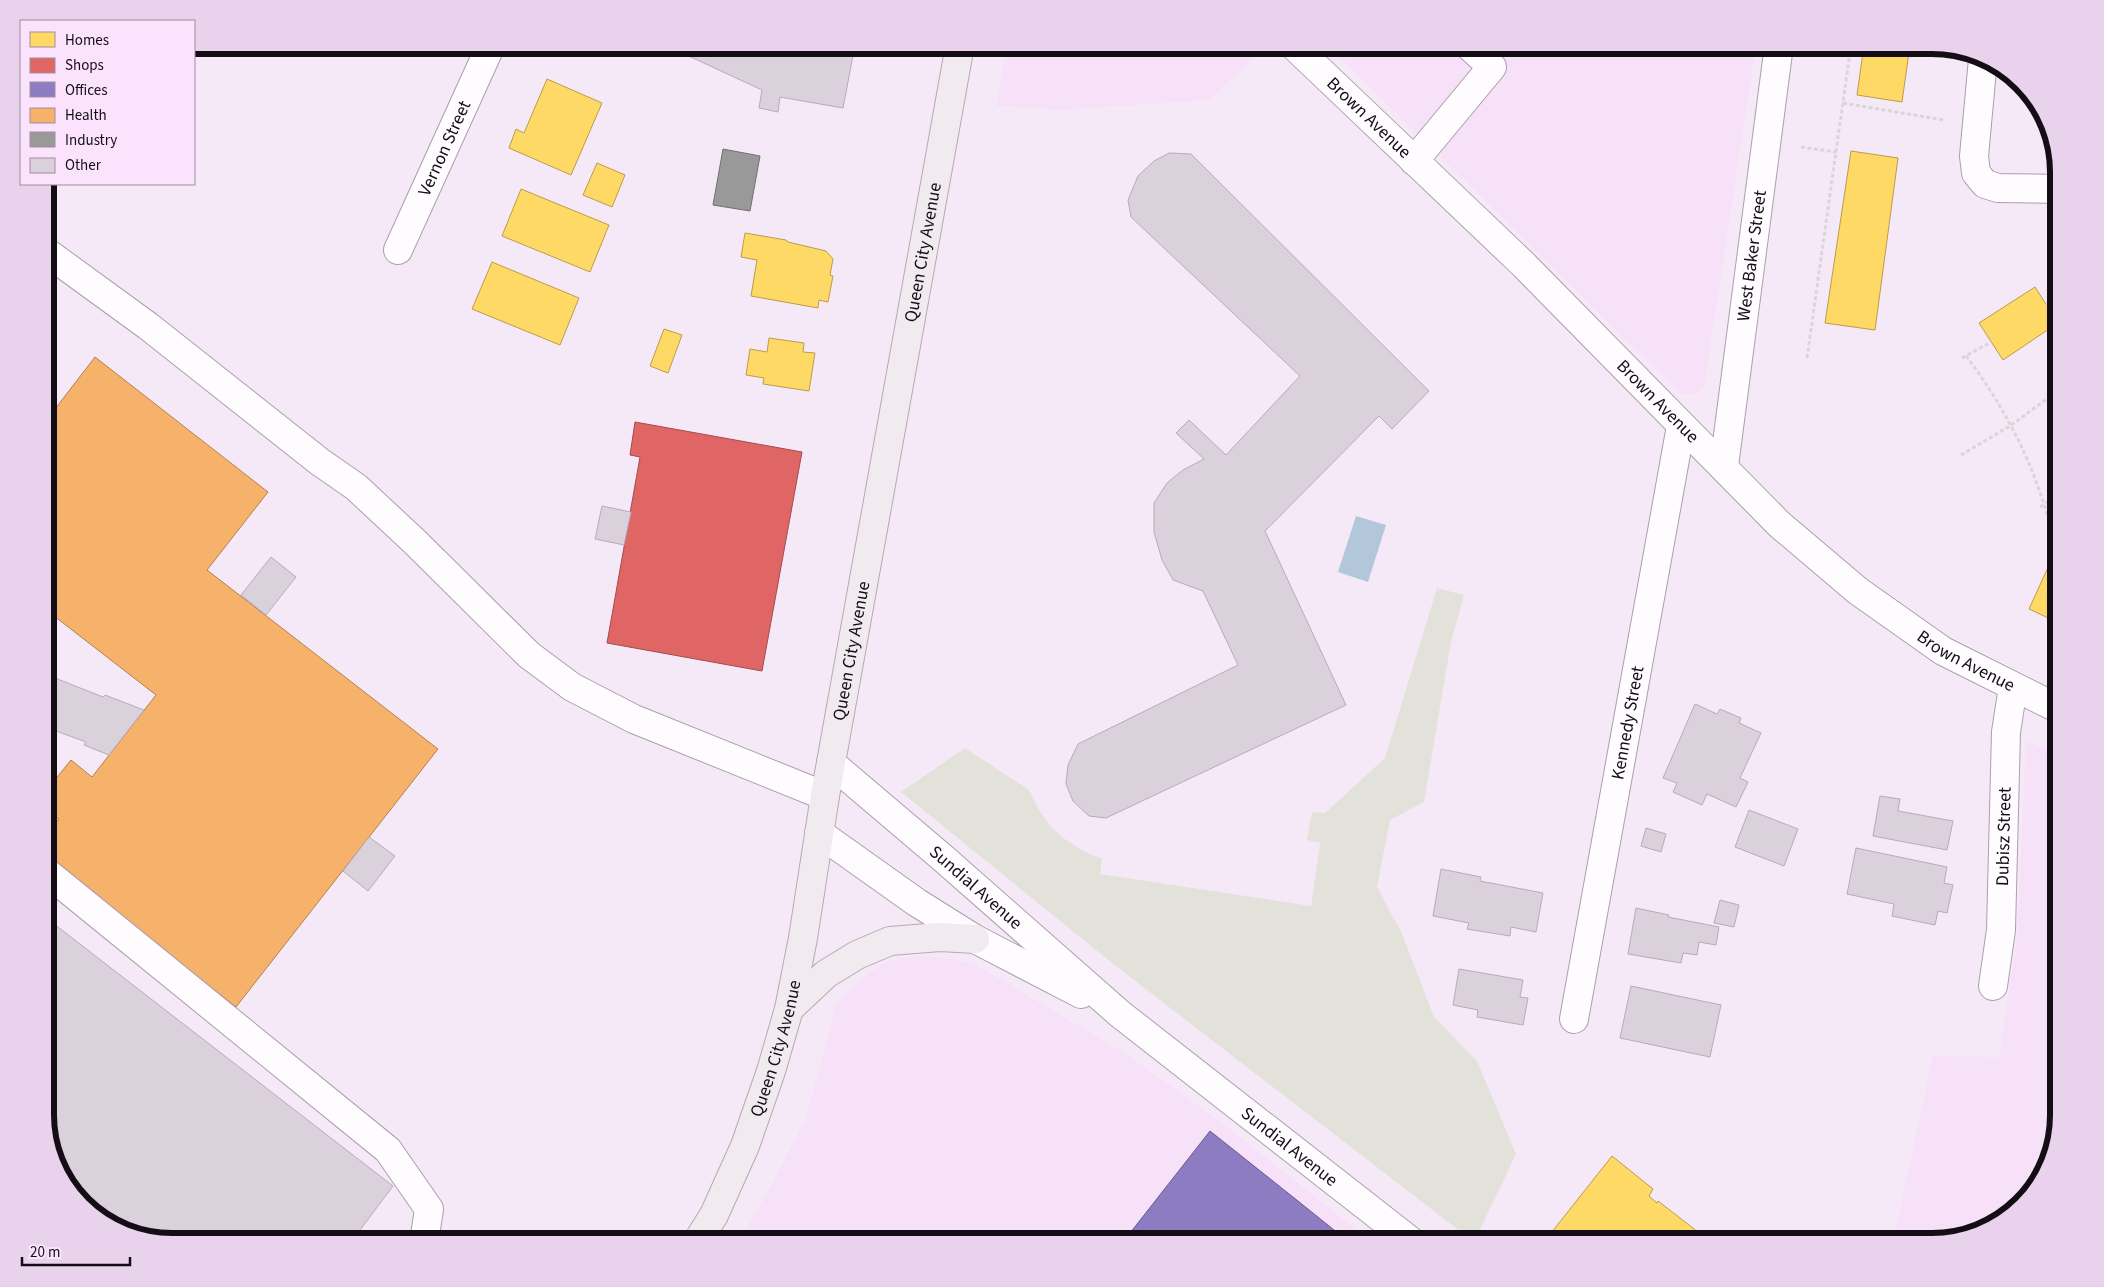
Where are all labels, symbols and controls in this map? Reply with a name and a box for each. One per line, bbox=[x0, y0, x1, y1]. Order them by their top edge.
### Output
legend bbox=[20, 20, 195, 185]
text: Homes bbox=[65, 30, 109, 51]
text: Shops bbox=[65, 55, 104, 76]
street label: Brown Avenue bbox=[1321, 71, 1417, 164]
text: Offices bbox=[65, 80, 108, 101]
street label: Vernon Street bbox=[412, 96, 477, 200]
text: Health bbox=[65, 105, 107, 126]
text: Industry bbox=[65, 130, 117, 151]
text: Other bbox=[65, 155, 102, 176]
street label: Queen City Avenue bbox=[898, 180, 948, 324]
street label: West Baker Street bbox=[1731, 189, 1773, 323]
street label: Brown Avenue bbox=[1611, 354, 1705, 449]
street label: Queen City Avenue bbox=[827, 579, 876, 723]
street label: Brown Avenue bbox=[1912, 624, 2019, 698]
street label: Kennedy Street bbox=[1605, 664, 1650, 782]
street label: Dubisz Street bbox=[1990, 787, 2018, 887]
street label: Sundial Avenue bbox=[924, 840, 1028, 936]
street label: Queen City Avenue bbox=[744, 978, 807, 1120]
street label: Sundial Avenue bbox=[1236, 1101, 1343, 1193]
scale bar bbox=[22, 1234, 130, 1266]
text: 20 m bbox=[30, 1242, 60, 1263]

